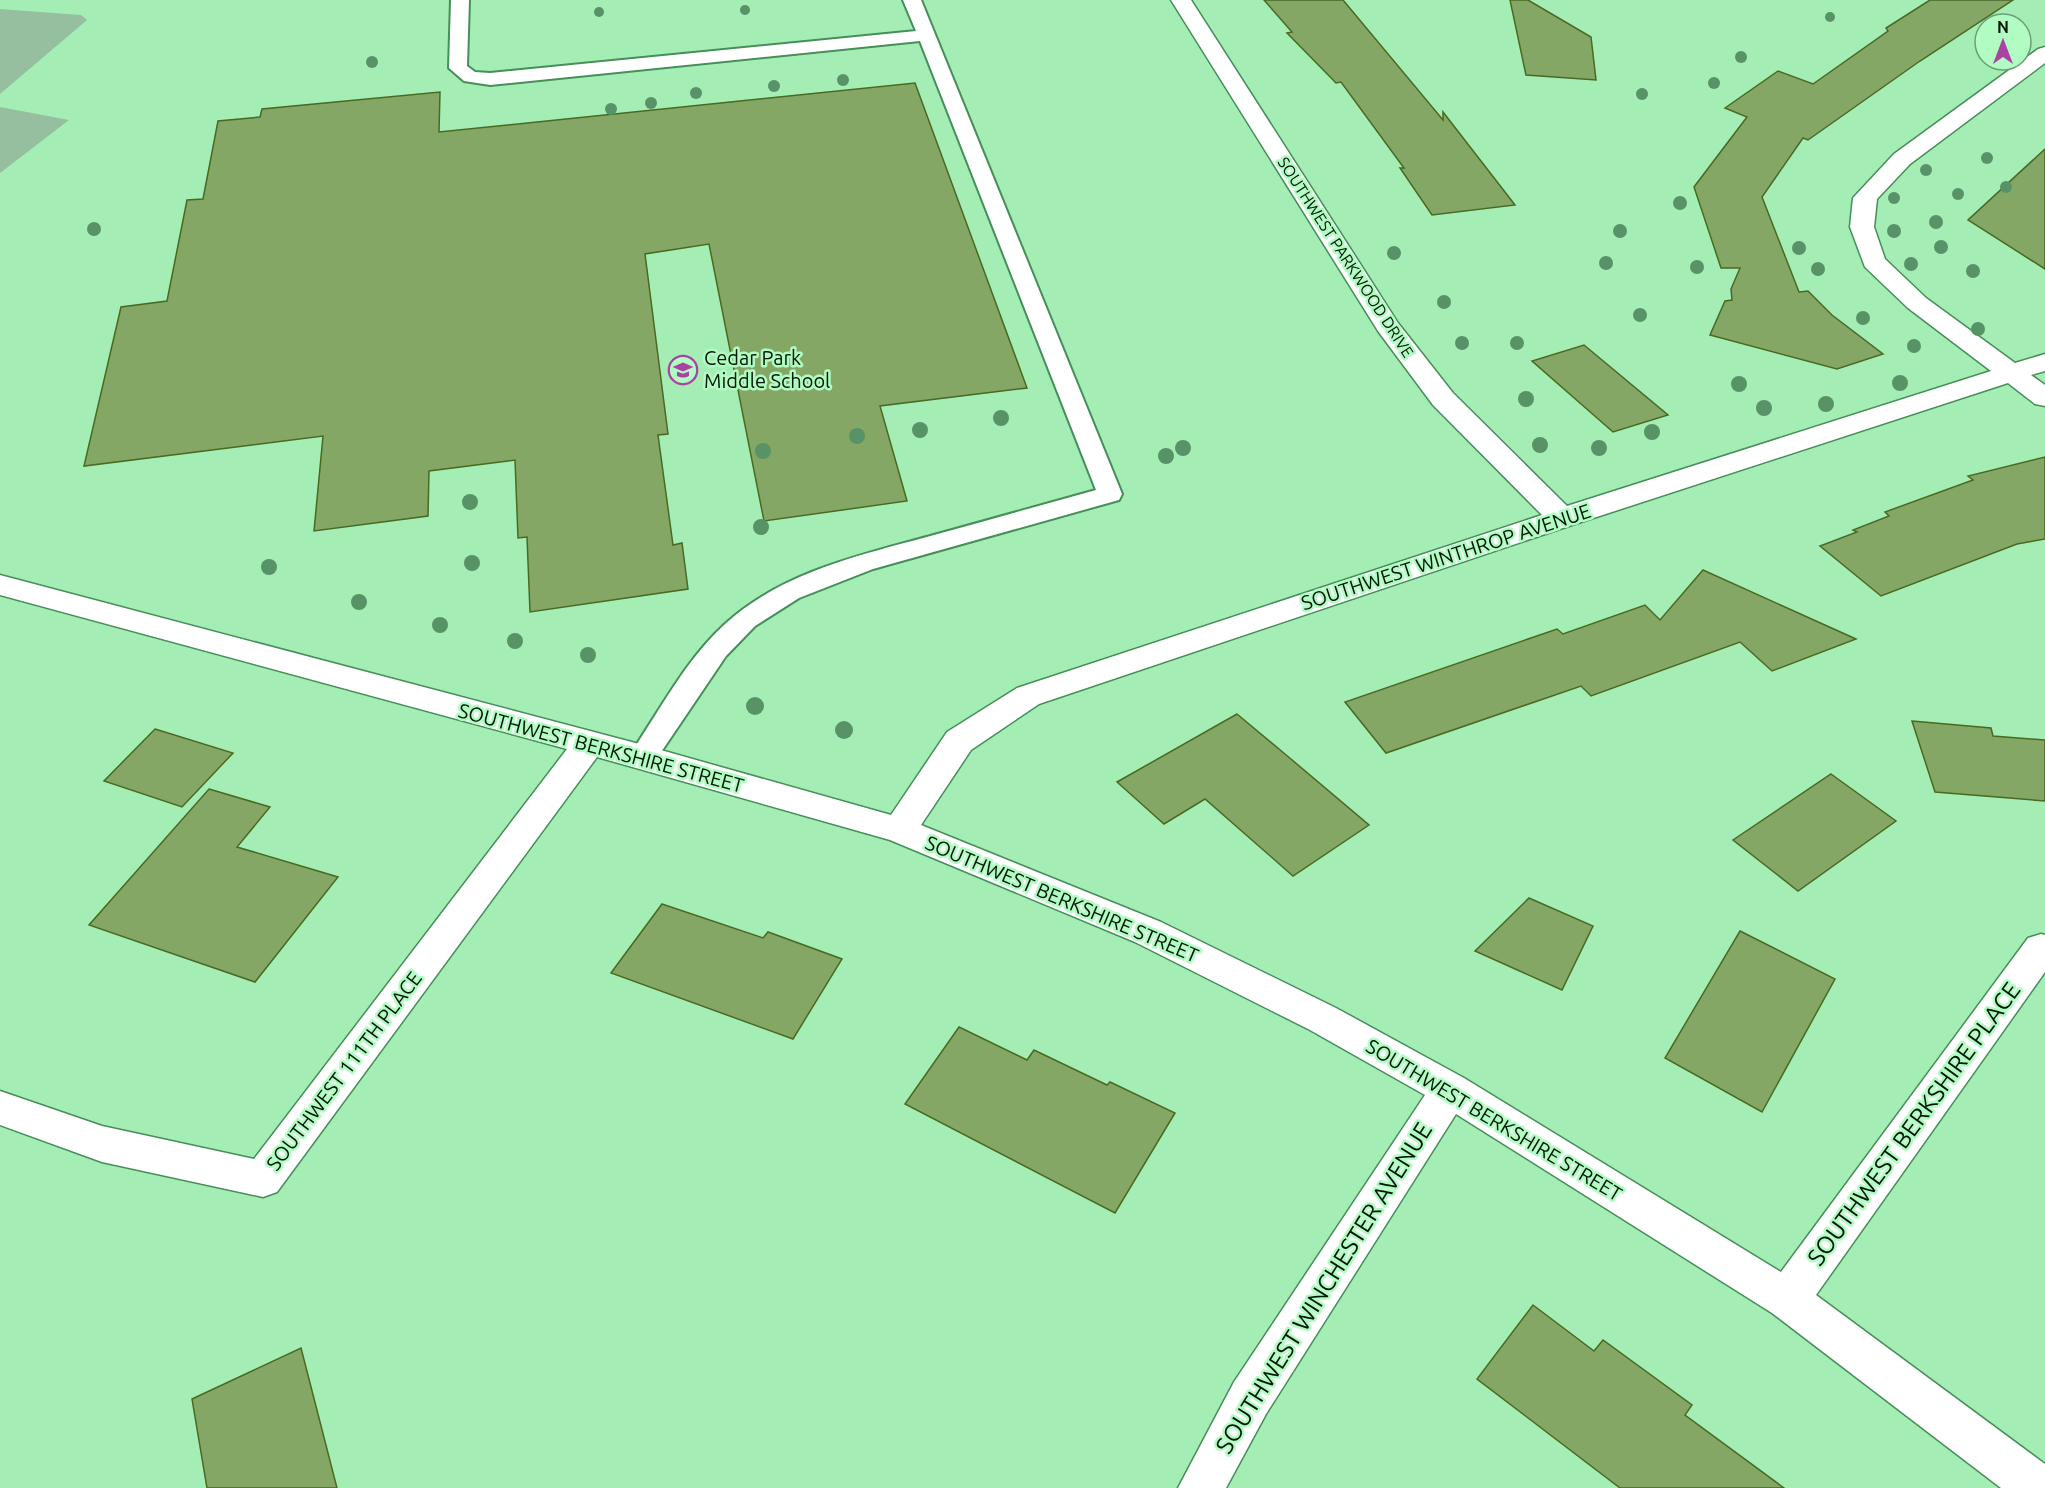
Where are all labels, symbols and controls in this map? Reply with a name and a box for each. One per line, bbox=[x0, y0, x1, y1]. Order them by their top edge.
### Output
north arrow bbox=[1973, 12, 2033, 72]
text: N bbox=[1997, 18, 2009, 36]
street label: SOUTHWEST PARKWOOD DRIVE bbox=[1275, 154, 1417, 360]
place label: Cedar Park Middle School bbox=[704, 346, 830, 392]
school or university icon: Cedar Park Middle School bbox=[667, 354, 699, 386]
street label: SOUTHWEST WINTHROP AVENUE bbox=[1298, 499, 1594, 614]
street label: SOUTHWEST BERKSHIRE STREET bbox=[456, 698, 746, 797]
street label: SOUTHWEST BERKSHIRE STREET bbox=[922, 830, 1202, 967]
street label: SOUTHWEST 111TH PLACE bbox=[261, 967, 426, 1175]
street label: SOUTHWEST BERKSHIRE PLACE bbox=[1802, 977, 2025, 1270]
street label: SOUTHWEST BERKSHIRE STREET bbox=[1362, 1034, 1626, 1205]
street label: SOUTHWEST WINCHESTER AVENUE bbox=[1210, 1117, 1437, 1458]

